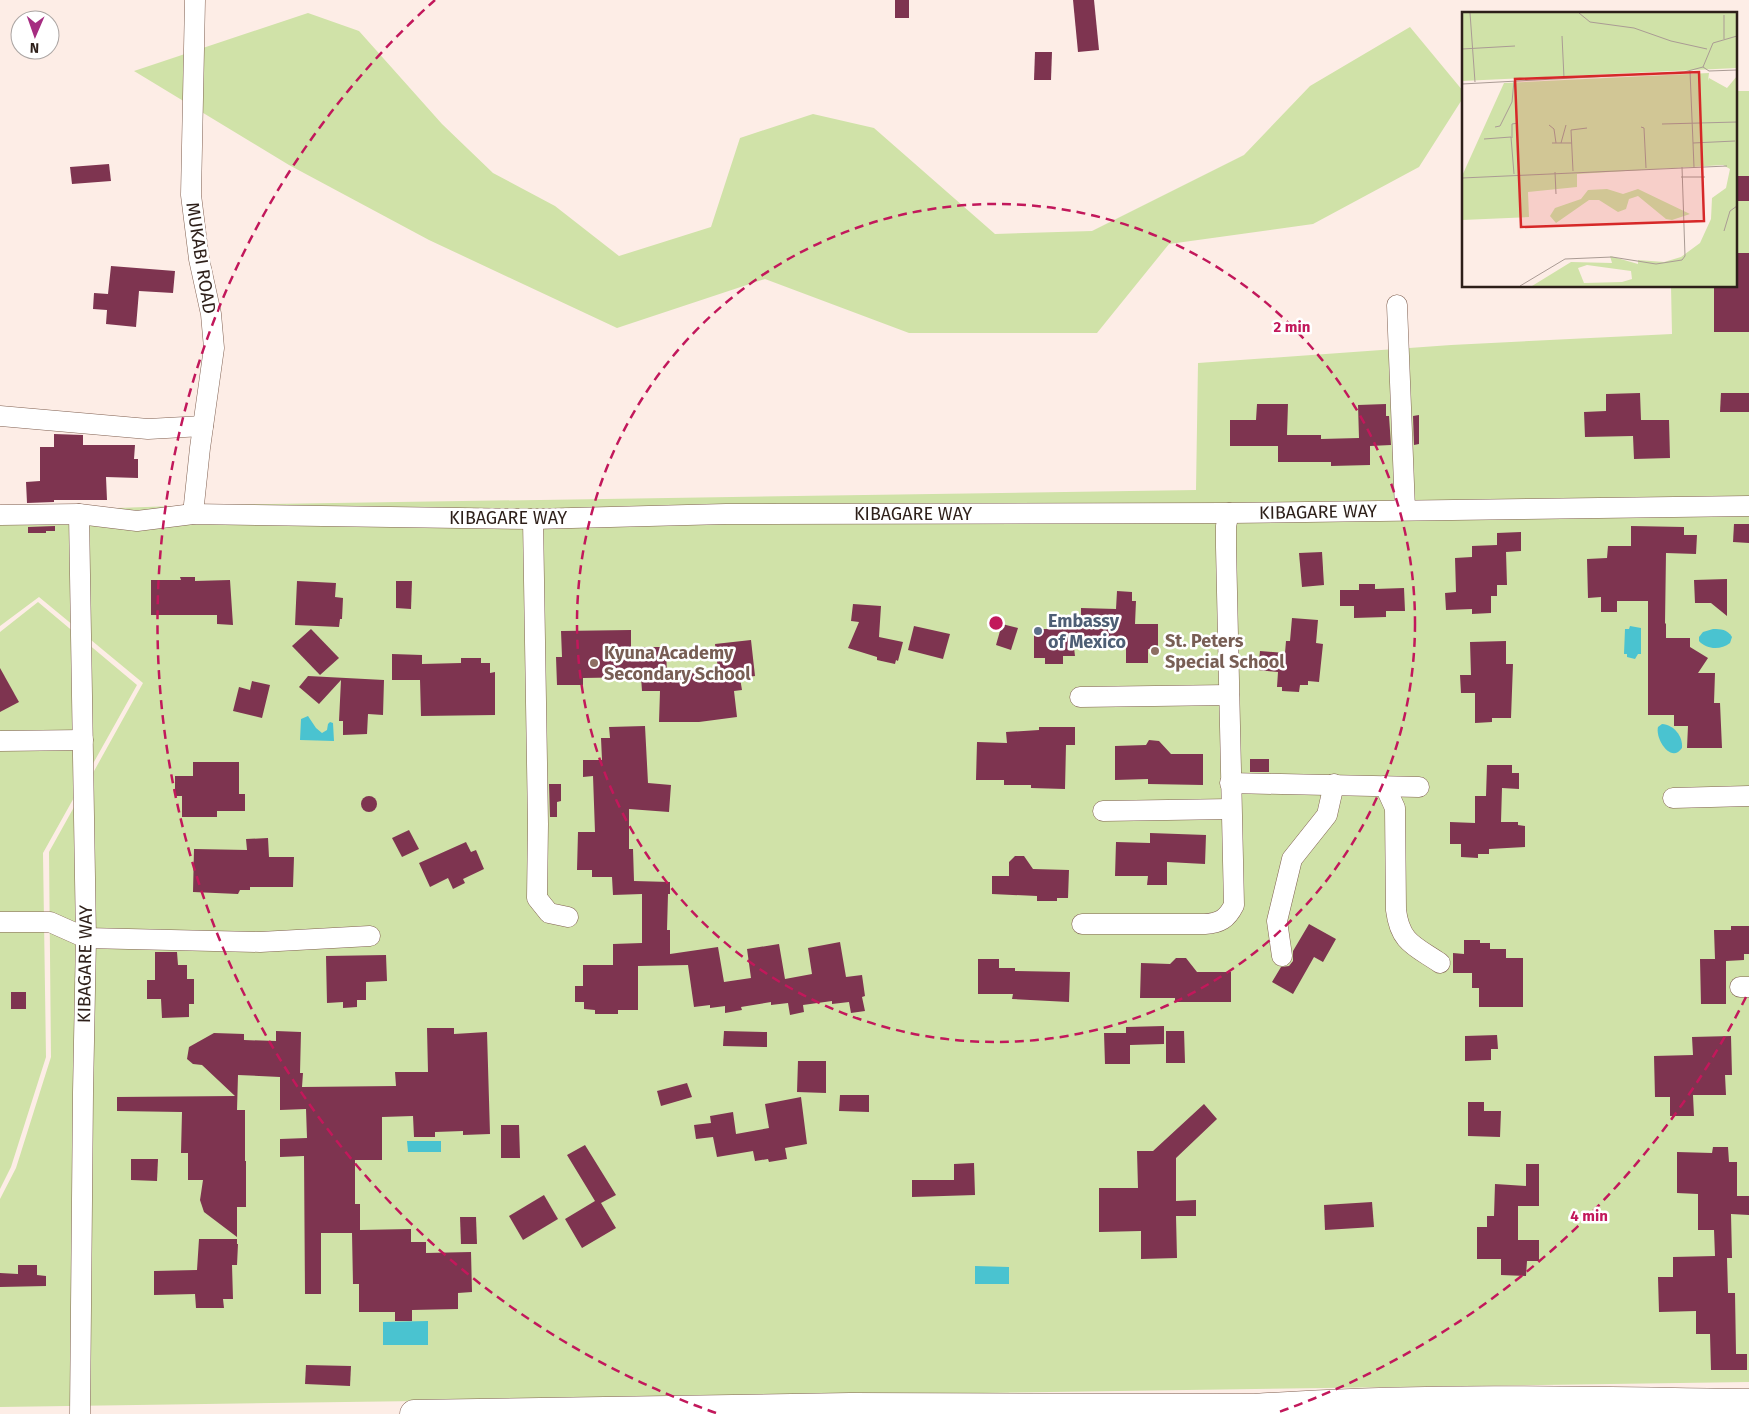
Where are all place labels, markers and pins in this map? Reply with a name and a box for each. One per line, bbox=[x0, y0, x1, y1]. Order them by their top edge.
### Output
place label: Embassy of Mexico bbox=[1048, 610, 1126, 653]
centre of rings bbox=[987, 614, 1005, 632]
marker: Embassy of Mexico bbox=[1032, 625, 1044, 637]
place label: St. Peters Special School bbox=[1165, 630, 1285, 673]
place label: Kyuna Academy Secondary School bbox=[604, 642, 751, 685]
marker: St. Peters Special School bbox=[1149, 645, 1161, 657]
marker: Kyuna Academy Secondary School bbox=[588, 657, 600, 669]

